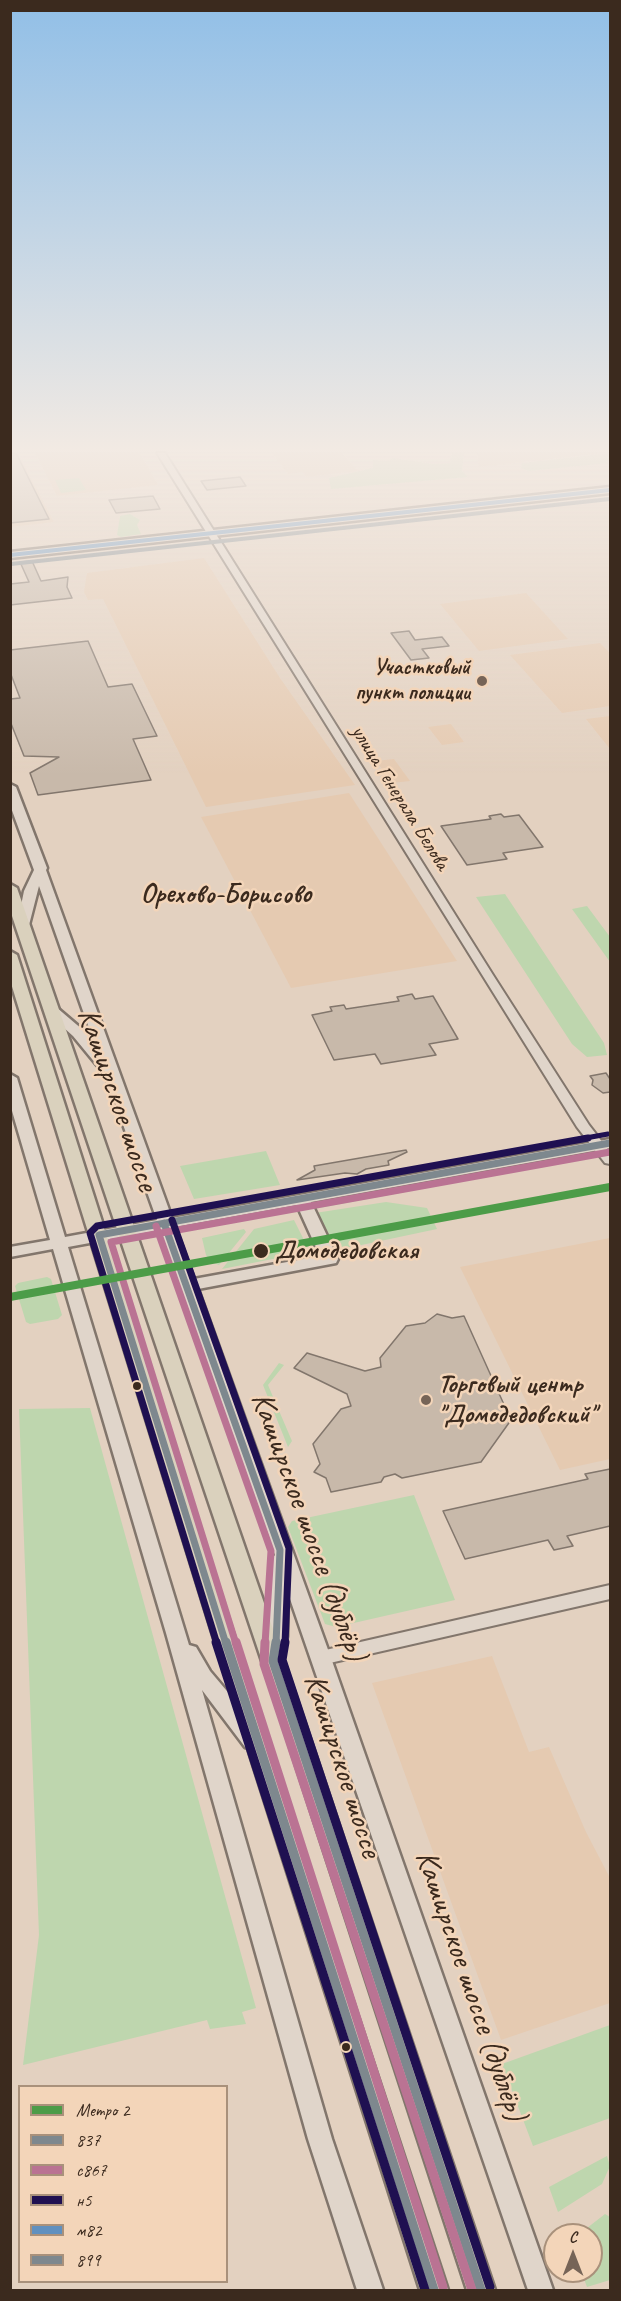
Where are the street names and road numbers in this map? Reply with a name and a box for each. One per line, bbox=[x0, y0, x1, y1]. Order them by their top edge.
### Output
street label: улица Генерала Белова bbox=[345, 721, 455, 875]
street label: Каширское шоссе bbox=[68, 1004, 166, 1196]
street label: Каширское шоссе (дублёр) bbox=[242, 1387, 374, 1667]
street label: Каширское шоссе bbox=[294, 1669, 390, 1863]
street label: Каширское шоссе (дублёр) bbox=[406, 1846, 534, 2126]

